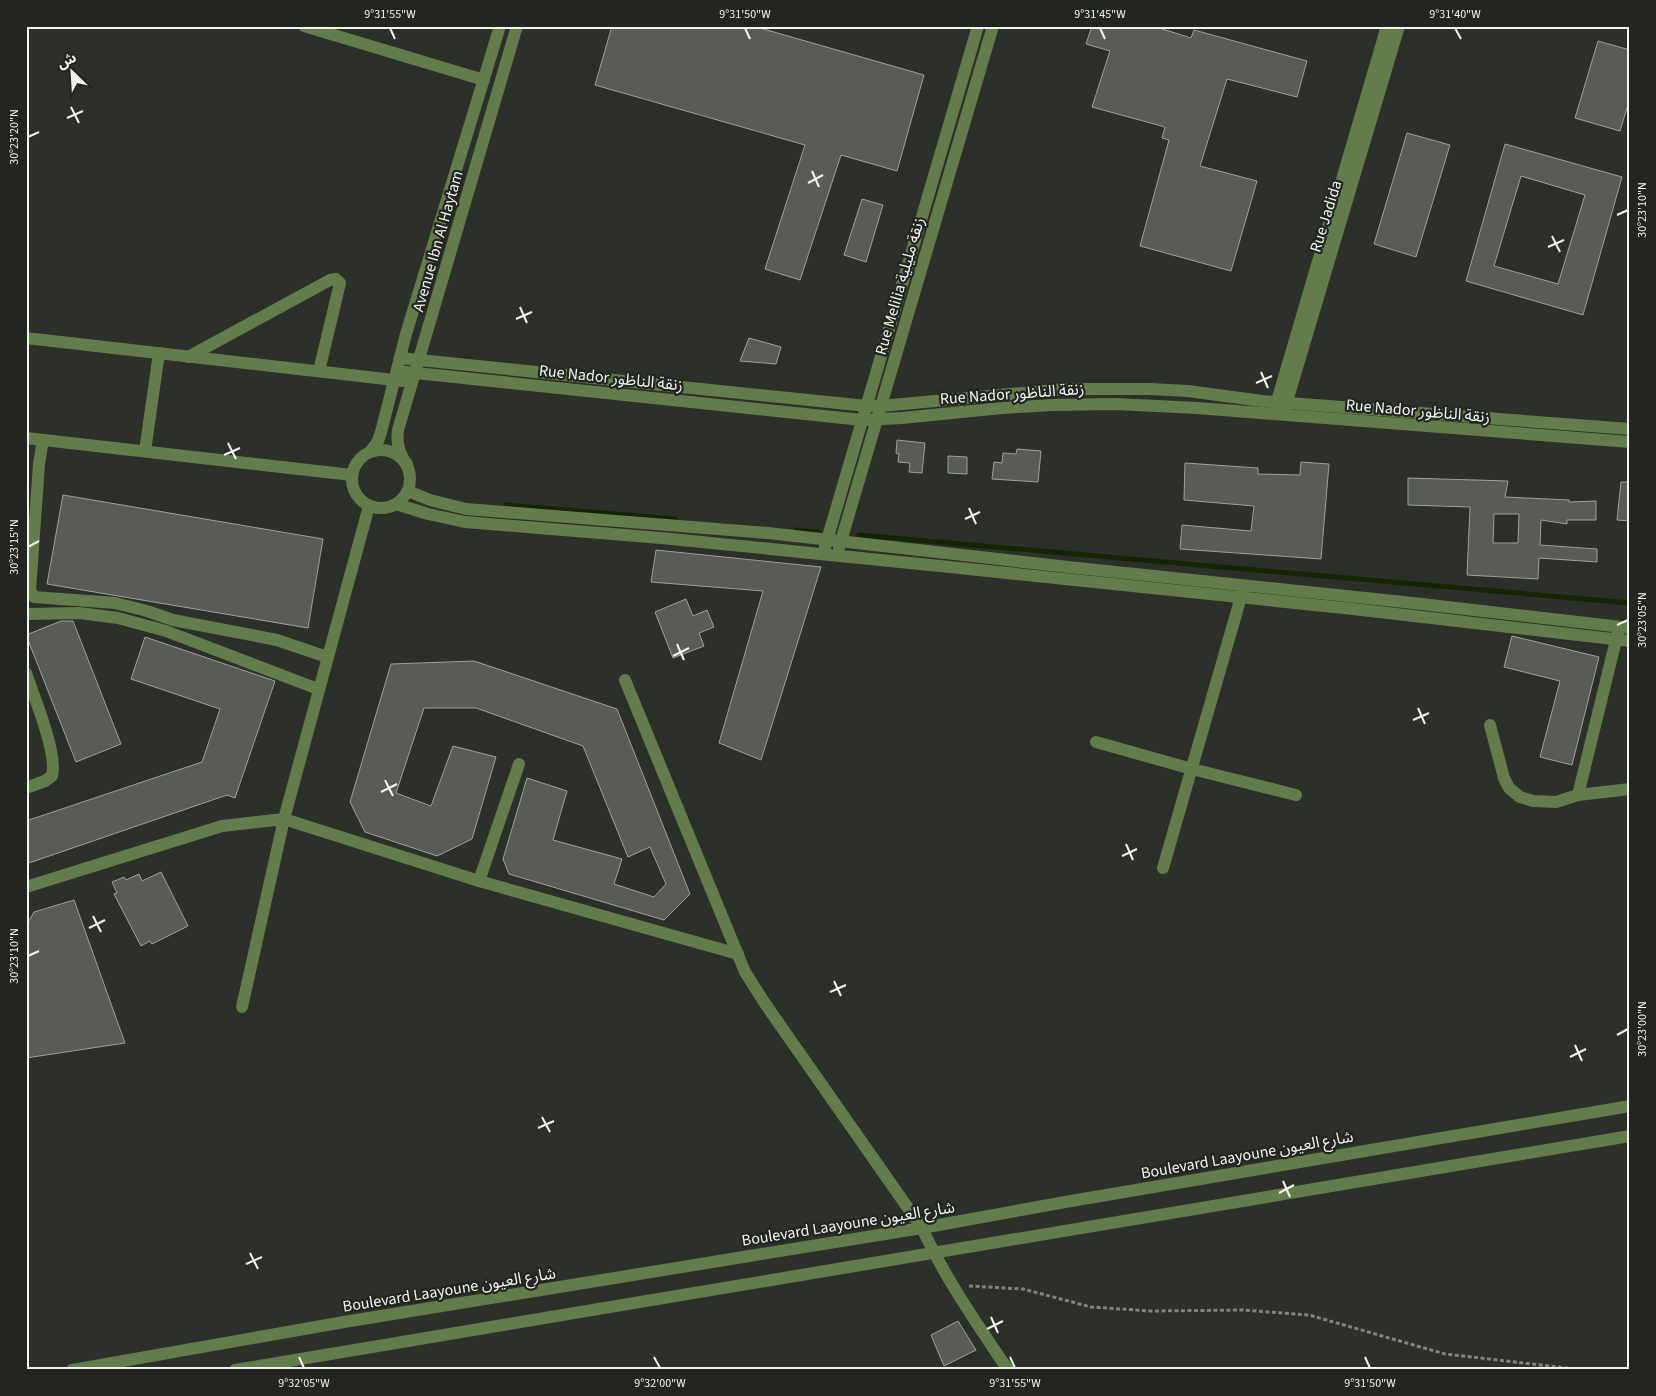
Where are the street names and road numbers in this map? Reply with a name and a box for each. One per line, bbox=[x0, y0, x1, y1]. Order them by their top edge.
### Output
street label: Avenue Ibn Al Haytam bbox=[407, 168, 469, 314]
street label: Rue Jadida bbox=[1305, 177, 1347, 255]
street label: Rue Melilia زنقة مليلية bbox=[870, 215, 930, 358]
street label: Rue Nador زنقة الناظور bbox=[538, 359, 684, 396]
street label: Rue Nador زنقة الناظور bbox=[939, 378, 1085, 410]
street label: Rue Nador زنقة الناظور bbox=[1345, 394, 1491, 428]
street label: Boulevard Laayoune شارع العيون bbox=[1139, 1125, 1355, 1185]
street label: Boulevard Laayoune شارع العيون bbox=[740, 1196, 956, 1253]
street label: Boulevard Laayoune شارع العيون bbox=[341, 1262, 557, 1319]

